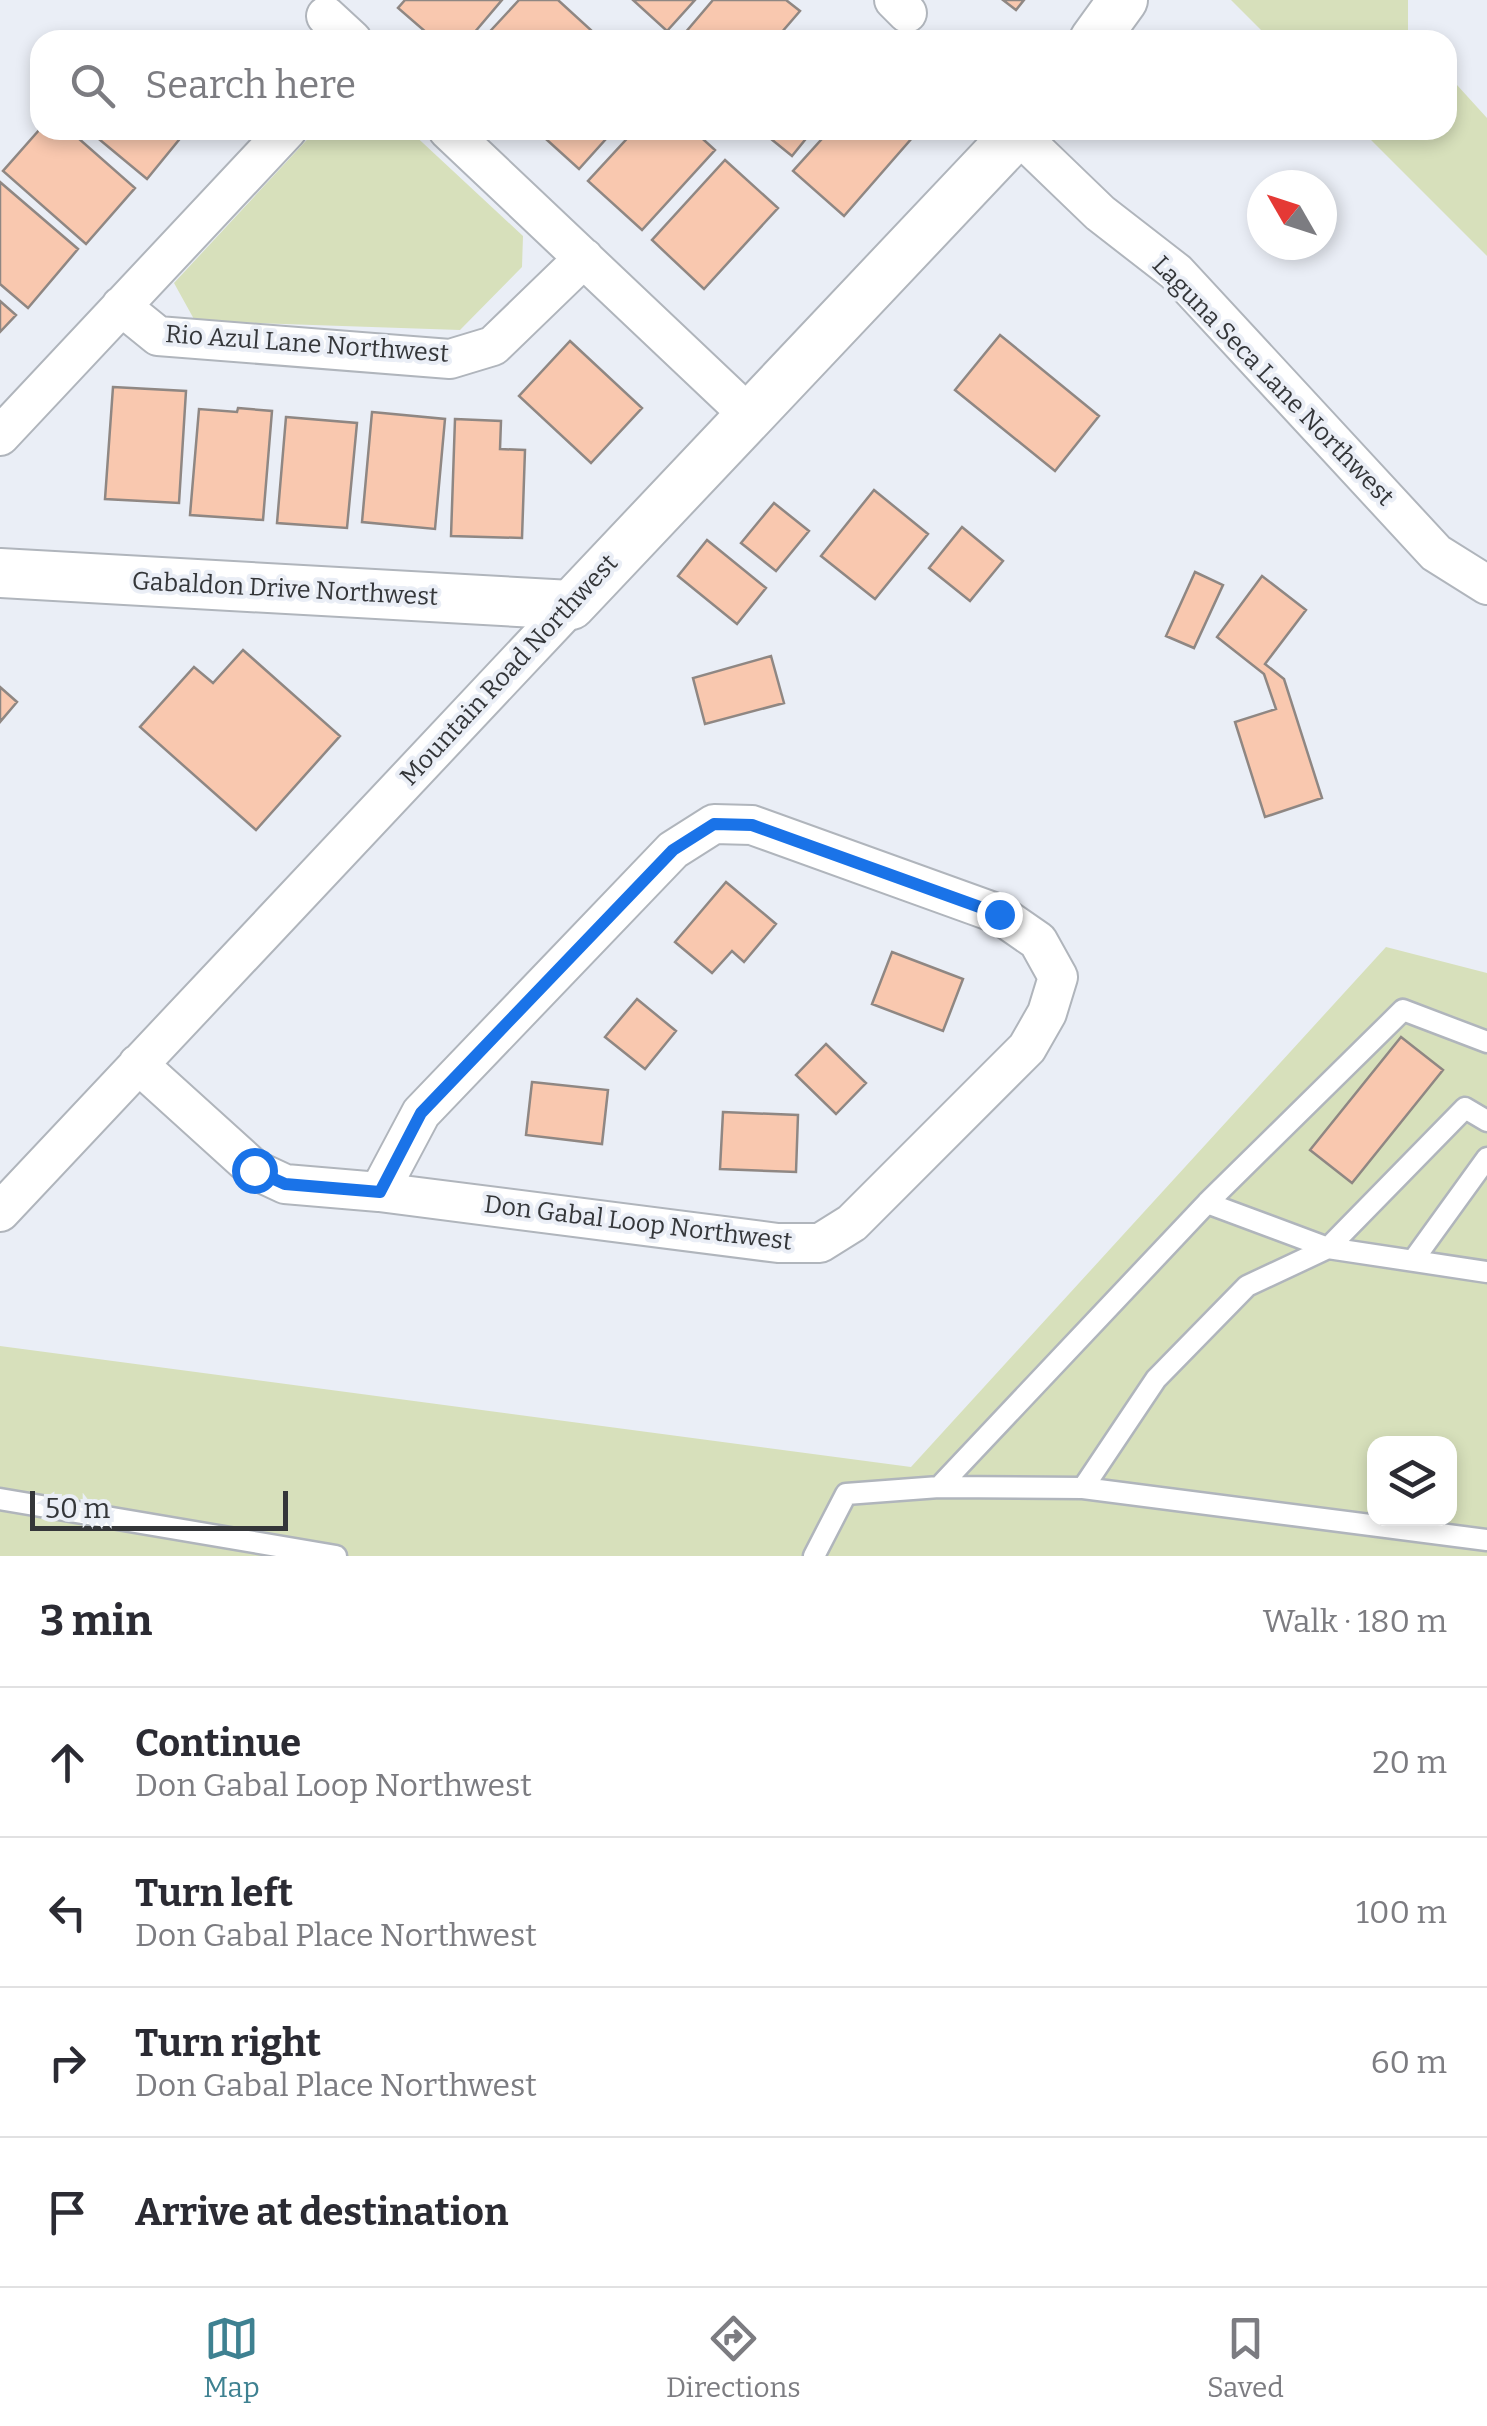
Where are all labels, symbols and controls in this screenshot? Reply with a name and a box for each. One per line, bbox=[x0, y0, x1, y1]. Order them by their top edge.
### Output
search box bbox=[30, 30, 1457, 140]
icon: search bbox=[65, 58, 120, 113]
text: Search here bbox=[145, 62, 356, 108]
north arrow bbox=[1247, 170, 1337, 260]
street label: Laguna Seca Lane Northwest bbox=[1146, 250, 1400, 512]
street label: Rio Azul Lane Northwest bbox=[164, 319, 450, 369]
street label: Mountain Road Northwest bbox=[394, 548, 624, 792]
street label: Gabaldon Drive Northwest bbox=[131, 566, 439, 612]
route end bbox=[977, 892, 1023, 938]
route start bbox=[232, 1148, 278, 1194]
street label: Don Gabal Loop Northwest bbox=[482, 1189, 794, 1257]
map controls bbox=[1367, 1436, 1457, 1526]
button: layers bbox=[1367, 1436, 1457, 1526]
scale bar bbox=[30, 1486, 288, 1530]
text: 50 m bbox=[45, 1492, 110, 1525]
text: 3 min bbox=[40, 1596, 152, 1646]
text: Walk · 180 m bbox=[1263, 1602, 1447, 1640]
text: Continue bbox=[135, 1720, 301, 1766]
icon: ahead bbox=[40, 1735, 95, 1790]
text: 20 m bbox=[1372, 1743, 1447, 1781]
text: Don Gabal Loop Northwest bbox=[135, 1766, 532, 1804]
text: Turn left bbox=[135, 1870, 293, 1916]
icon: left bbox=[40, 1885, 95, 1940]
text: 100 m bbox=[1356, 1893, 1447, 1931]
text: Don Gabal Place Northwest bbox=[135, 1916, 537, 1954]
text: Turn right bbox=[135, 2020, 321, 2066]
icon: right bbox=[40, 2035, 95, 2090]
text: 60 m bbox=[1371, 2043, 1447, 2081]
text: Don Gabal Place Northwest bbox=[135, 2066, 537, 2104]
icon: arrive bbox=[40, 2185, 95, 2240]
text: Arrive at destination bbox=[135, 2189, 508, 2235]
tab: Map bbox=[203, 2311, 260, 2404]
tab: Directions bbox=[666, 2311, 801, 2404]
tab: Saved bbox=[1207, 2311, 1284, 2404]

